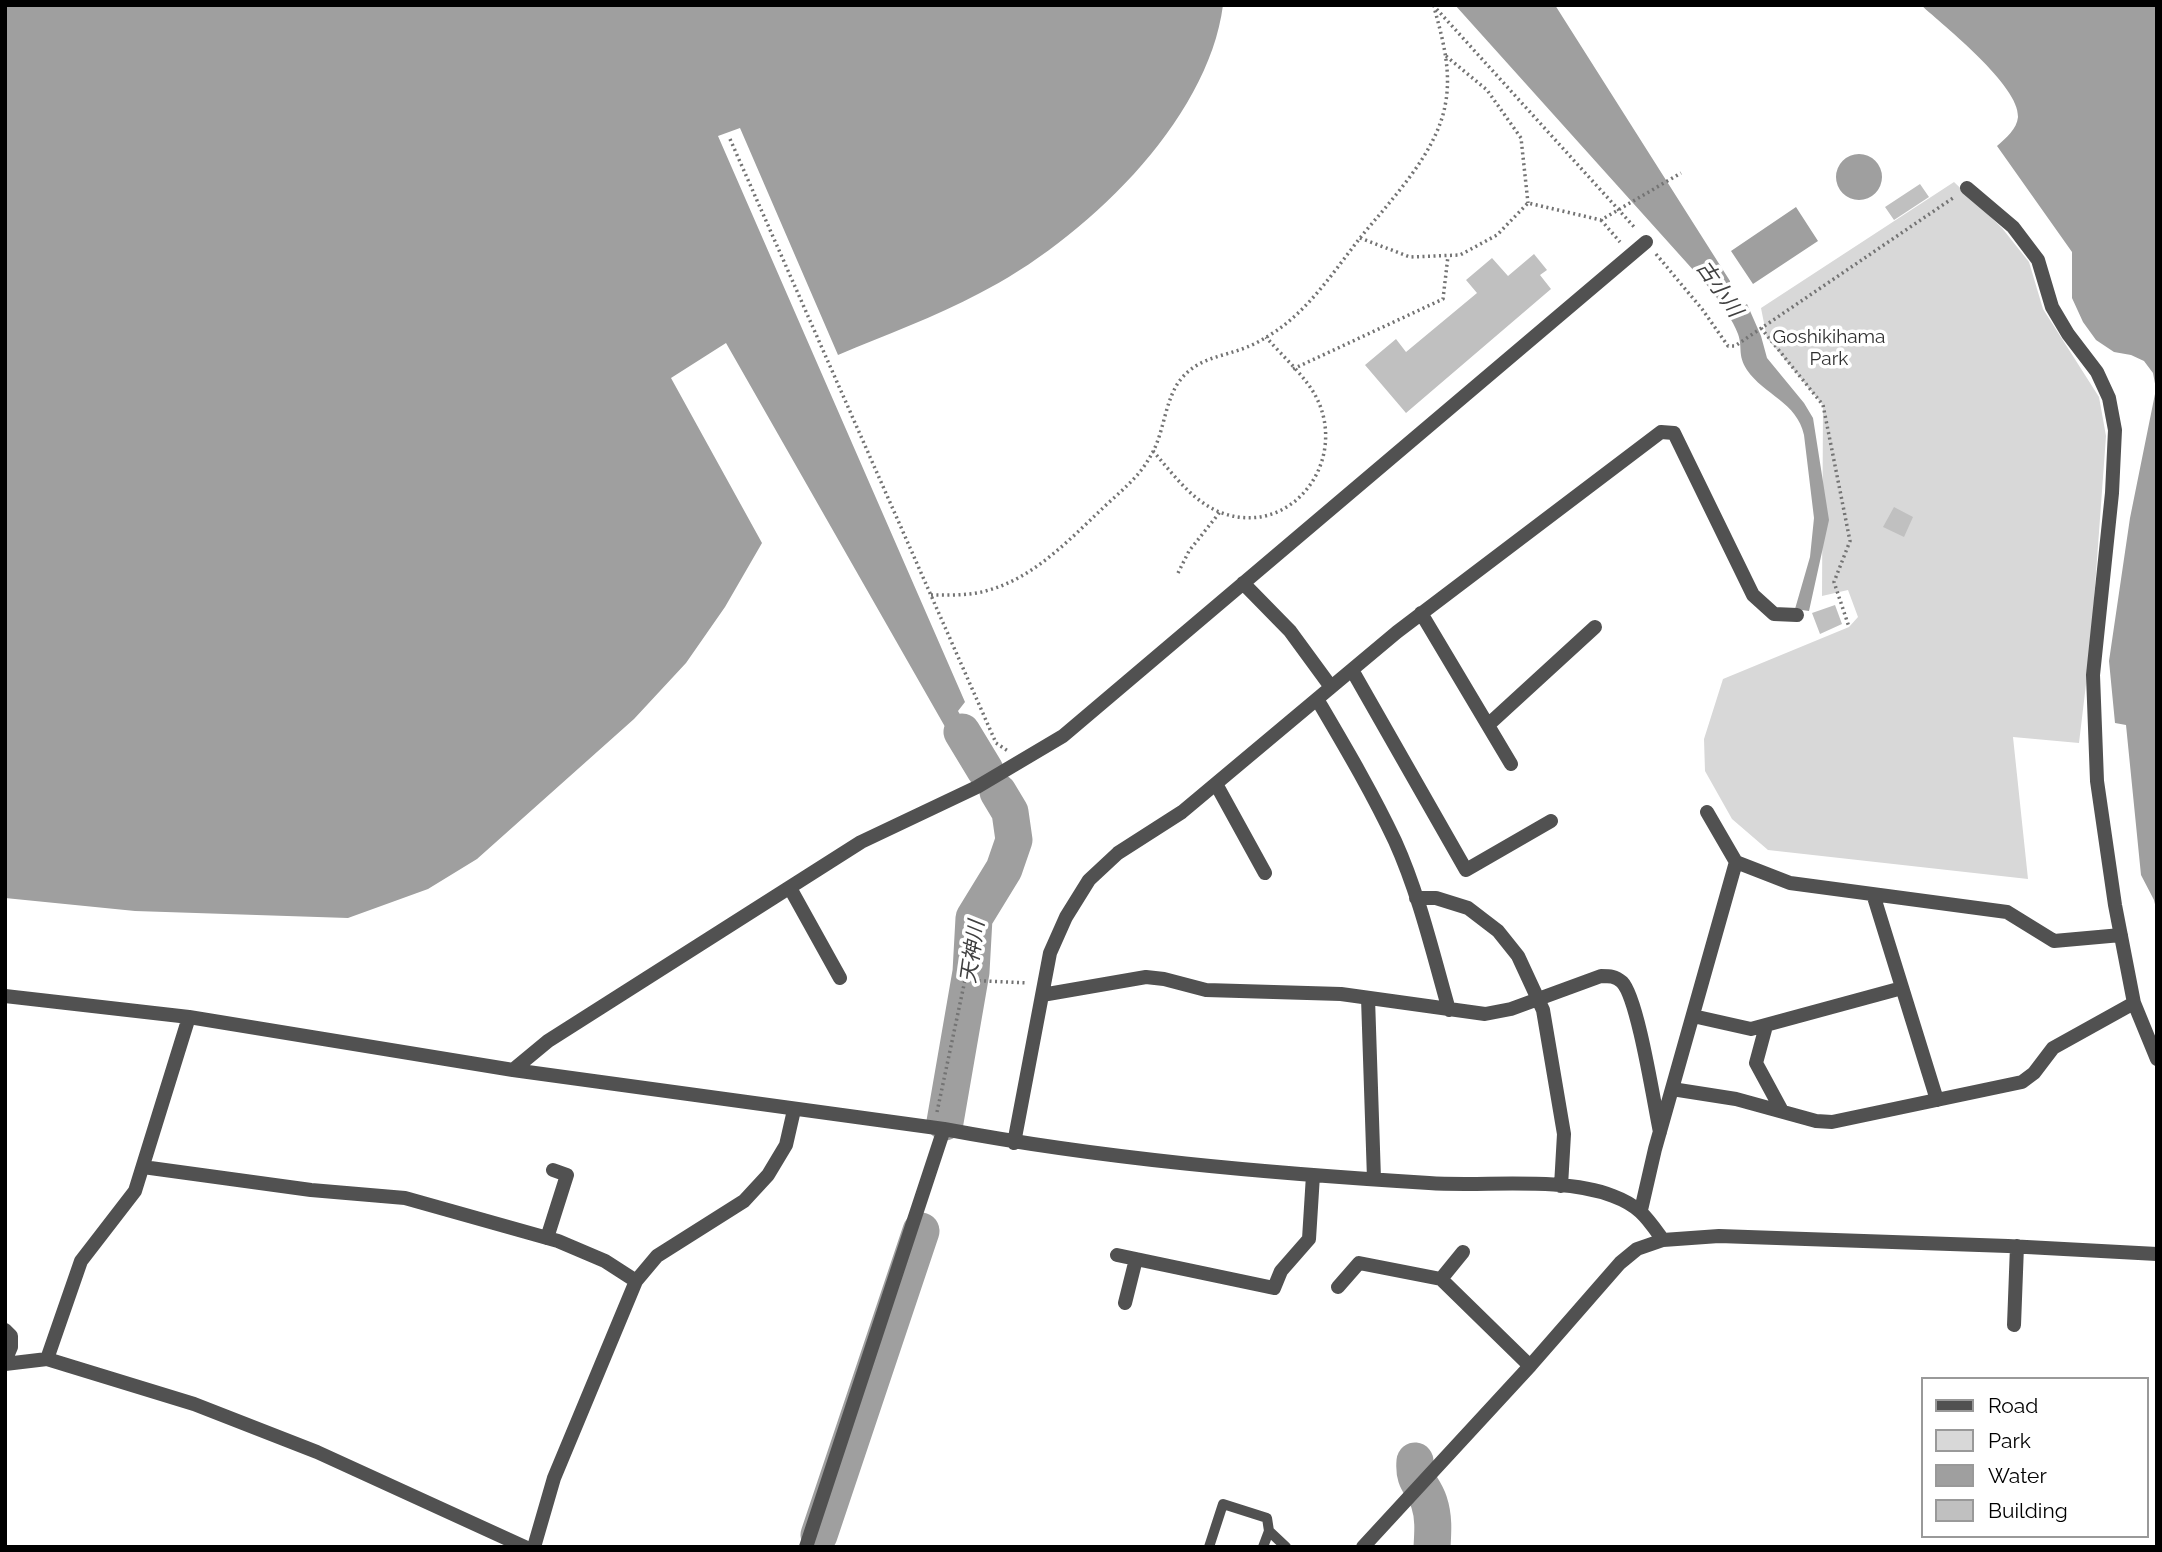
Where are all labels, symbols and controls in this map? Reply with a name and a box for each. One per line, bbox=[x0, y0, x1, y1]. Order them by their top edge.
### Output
water label: 古小川 bbox=[1691, 256, 1747, 322]
park label: Goshikihama Park bbox=[1773, 326, 1885, 370]
water label: 天神川 bbox=[956, 919, 990, 985]
legend bbox=[1920, 1377, 2148, 1538]
text: Road bbox=[1988, 1393, 2038, 1418]
text: Park bbox=[1988, 1428, 2031, 1453]
text: Water bbox=[1988, 1463, 2047, 1488]
text: Building bbox=[1988, 1498, 2068, 1523]

